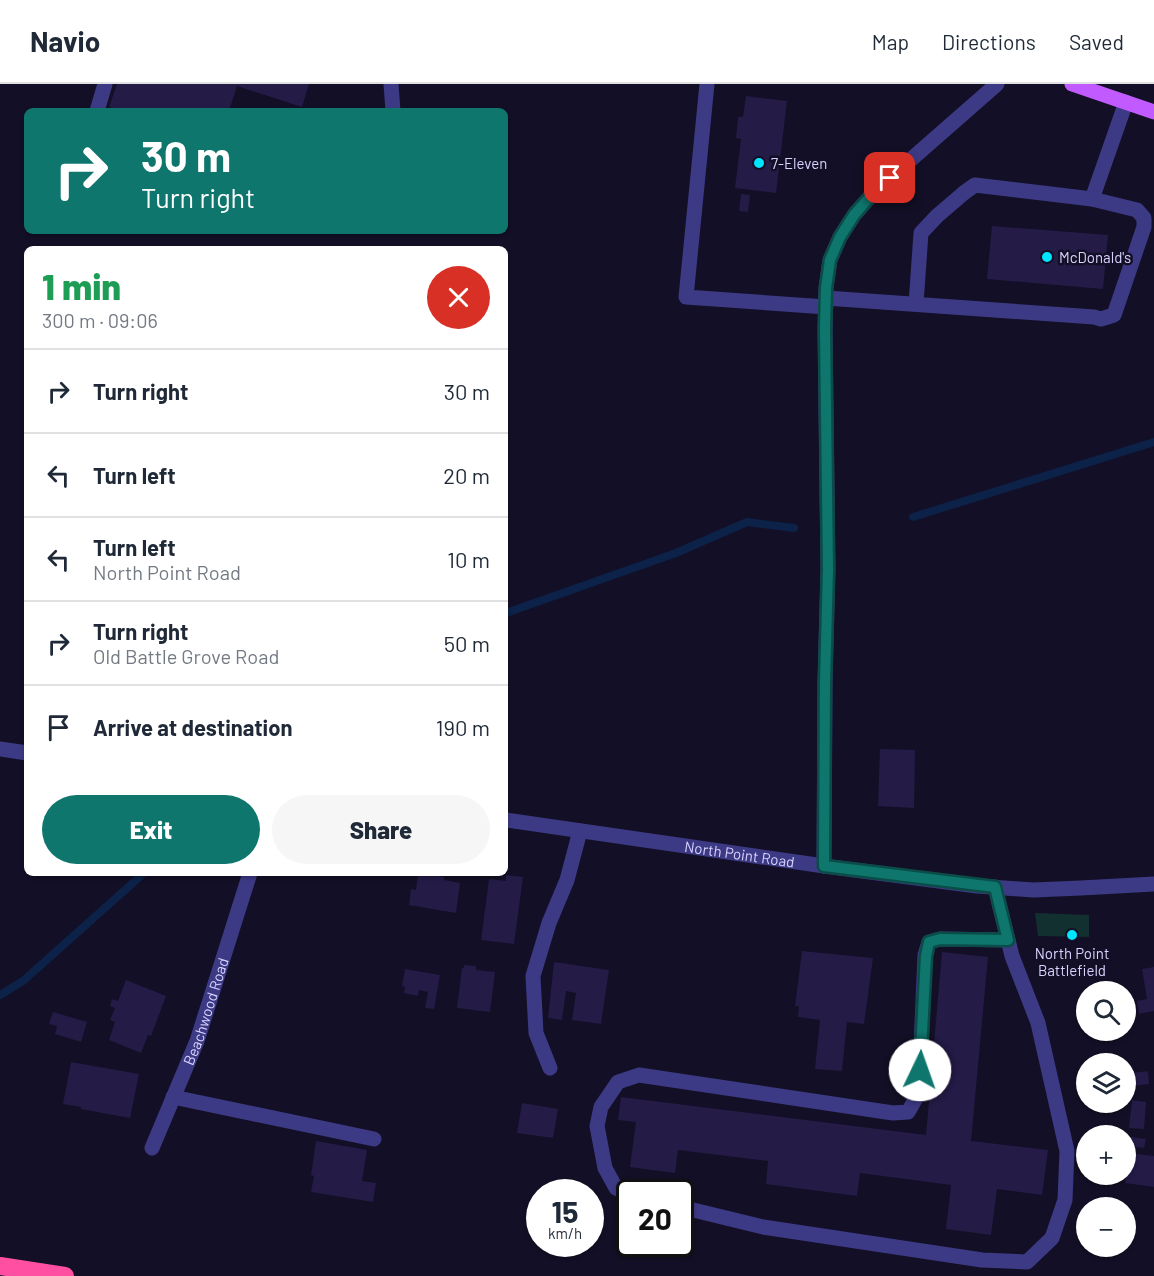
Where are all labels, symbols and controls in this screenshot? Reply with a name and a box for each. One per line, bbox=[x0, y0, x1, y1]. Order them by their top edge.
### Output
text: Navio bbox=[30, 24, 100, 58]
text: Map bbox=[872, 29, 909, 54]
text: Directions bbox=[942, 29, 1036, 54]
text: Saved bbox=[1069, 29, 1124, 54]
text: 30 m bbox=[141, 130, 231, 180]
icon: right bbox=[42, 132, 120, 210]
pin bbox=[864, 152, 915, 203]
place label: 7-Eleven bbox=[771, 154, 827, 172]
marker: 7-Eleven bbox=[752, 156, 766, 170]
icon: arrive bbox=[873, 161, 906, 194]
text: Turn right bbox=[141, 181, 255, 213]
place label: McDonald's bbox=[1059, 248, 1131, 266]
marker: McDonald's bbox=[1040, 250, 1054, 264]
text: 1 min bbox=[42, 264, 121, 307]
button: close bbox=[427, 266, 490, 329]
text: 300 m · 09:06 bbox=[42, 308, 158, 332]
icon: right bbox=[42, 375, 75, 408]
text: Turn right bbox=[93, 378, 188, 404]
text: 30 m bbox=[444, 378, 490, 404]
icon: left bbox=[42, 459, 75, 492]
text: Turn left bbox=[93, 462, 176, 488]
text: 20 m bbox=[443, 462, 490, 488]
text: Turn left bbox=[93, 534, 176, 560]
icon: left bbox=[42, 543, 75, 576]
text: 10 m bbox=[447, 546, 490, 572]
text: North Point Road bbox=[93, 560, 241, 584]
text: Turn right bbox=[93, 618, 188, 644]
icon: right bbox=[42, 627, 75, 660]
text: 50 m bbox=[444, 630, 490, 656]
text: Old Battle Grove Road bbox=[93, 644, 279, 668]
icon: arrive bbox=[42, 711, 75, 744]
text: Arrive at destination bbox=[93, 714, 292, 740]
text: 190 m bbox=[436, 714, 490, 740]
button: Exit bbox=[42, 795, 260, 864]
button: Share bbox=[272, 795, 490, 864]
street label: North Point Road bbox=[683, 837, 796, 871]
marker: North Point Battlefield bbox=[1065, 928, 1079, 942]
place label: North Point Battlefield bbox=[1035, 944, 1109, 979]
street label: Beachwood Road bbox=[179, 955, 232, 1068]
map controls bbox=[1076, 981, 1136, 1257]
button: search bbox=[1076, 981, 1136, 1041]
position arrow bbox=[888, 1038, 952, 1102]
button: layers bbox=[1076, 1053, 1136, 1113]
button: + bbox=[1076, 1125, 1136, 1185]
speed limit sign: 20 bbox=[616, 1179, 694, 1257]
text: 15 bbox=[552, 1193, 578, 1229]
button: − bbox=[1076, 1197, 1136, 1257]
text: km/h bbox=[548, 1224, 582, 1242]

